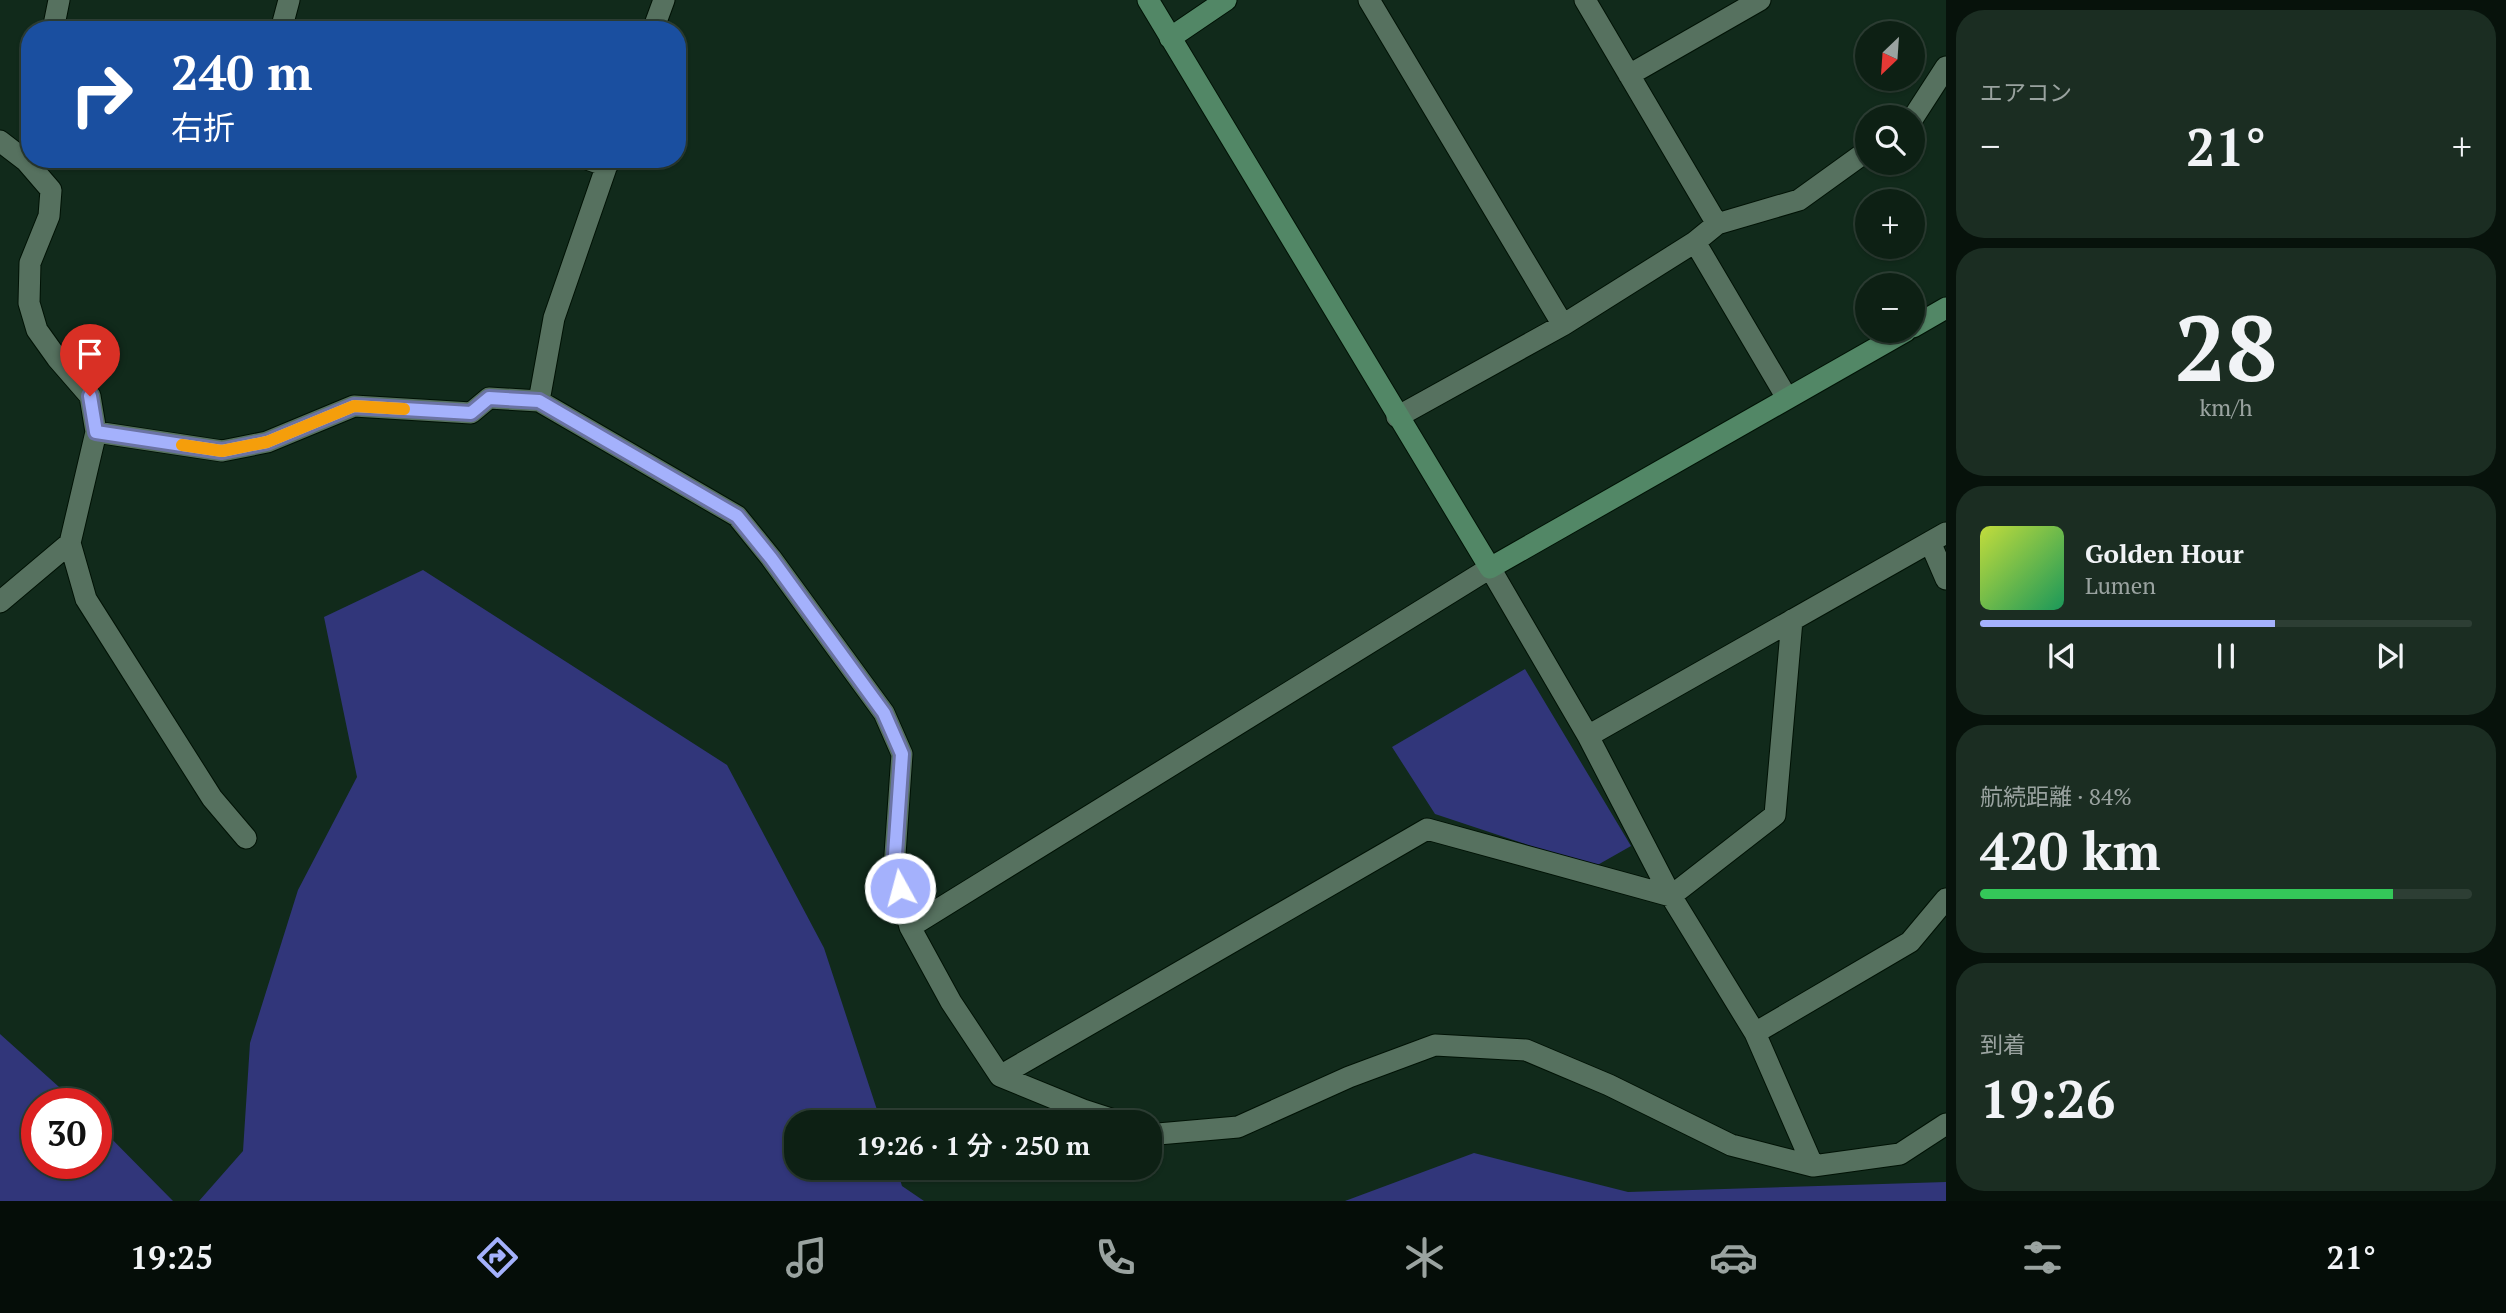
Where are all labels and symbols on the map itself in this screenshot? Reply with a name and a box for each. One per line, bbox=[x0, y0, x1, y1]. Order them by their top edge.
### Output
north arrow bbox=[1855, 21, 1925, 91]
pin bbox=[60, 324, 120, 396]
position arrow bbox=[863, 851, 937, 925]
speed limit sign: 30 bbox=[21, 1088, 112, 1179]

